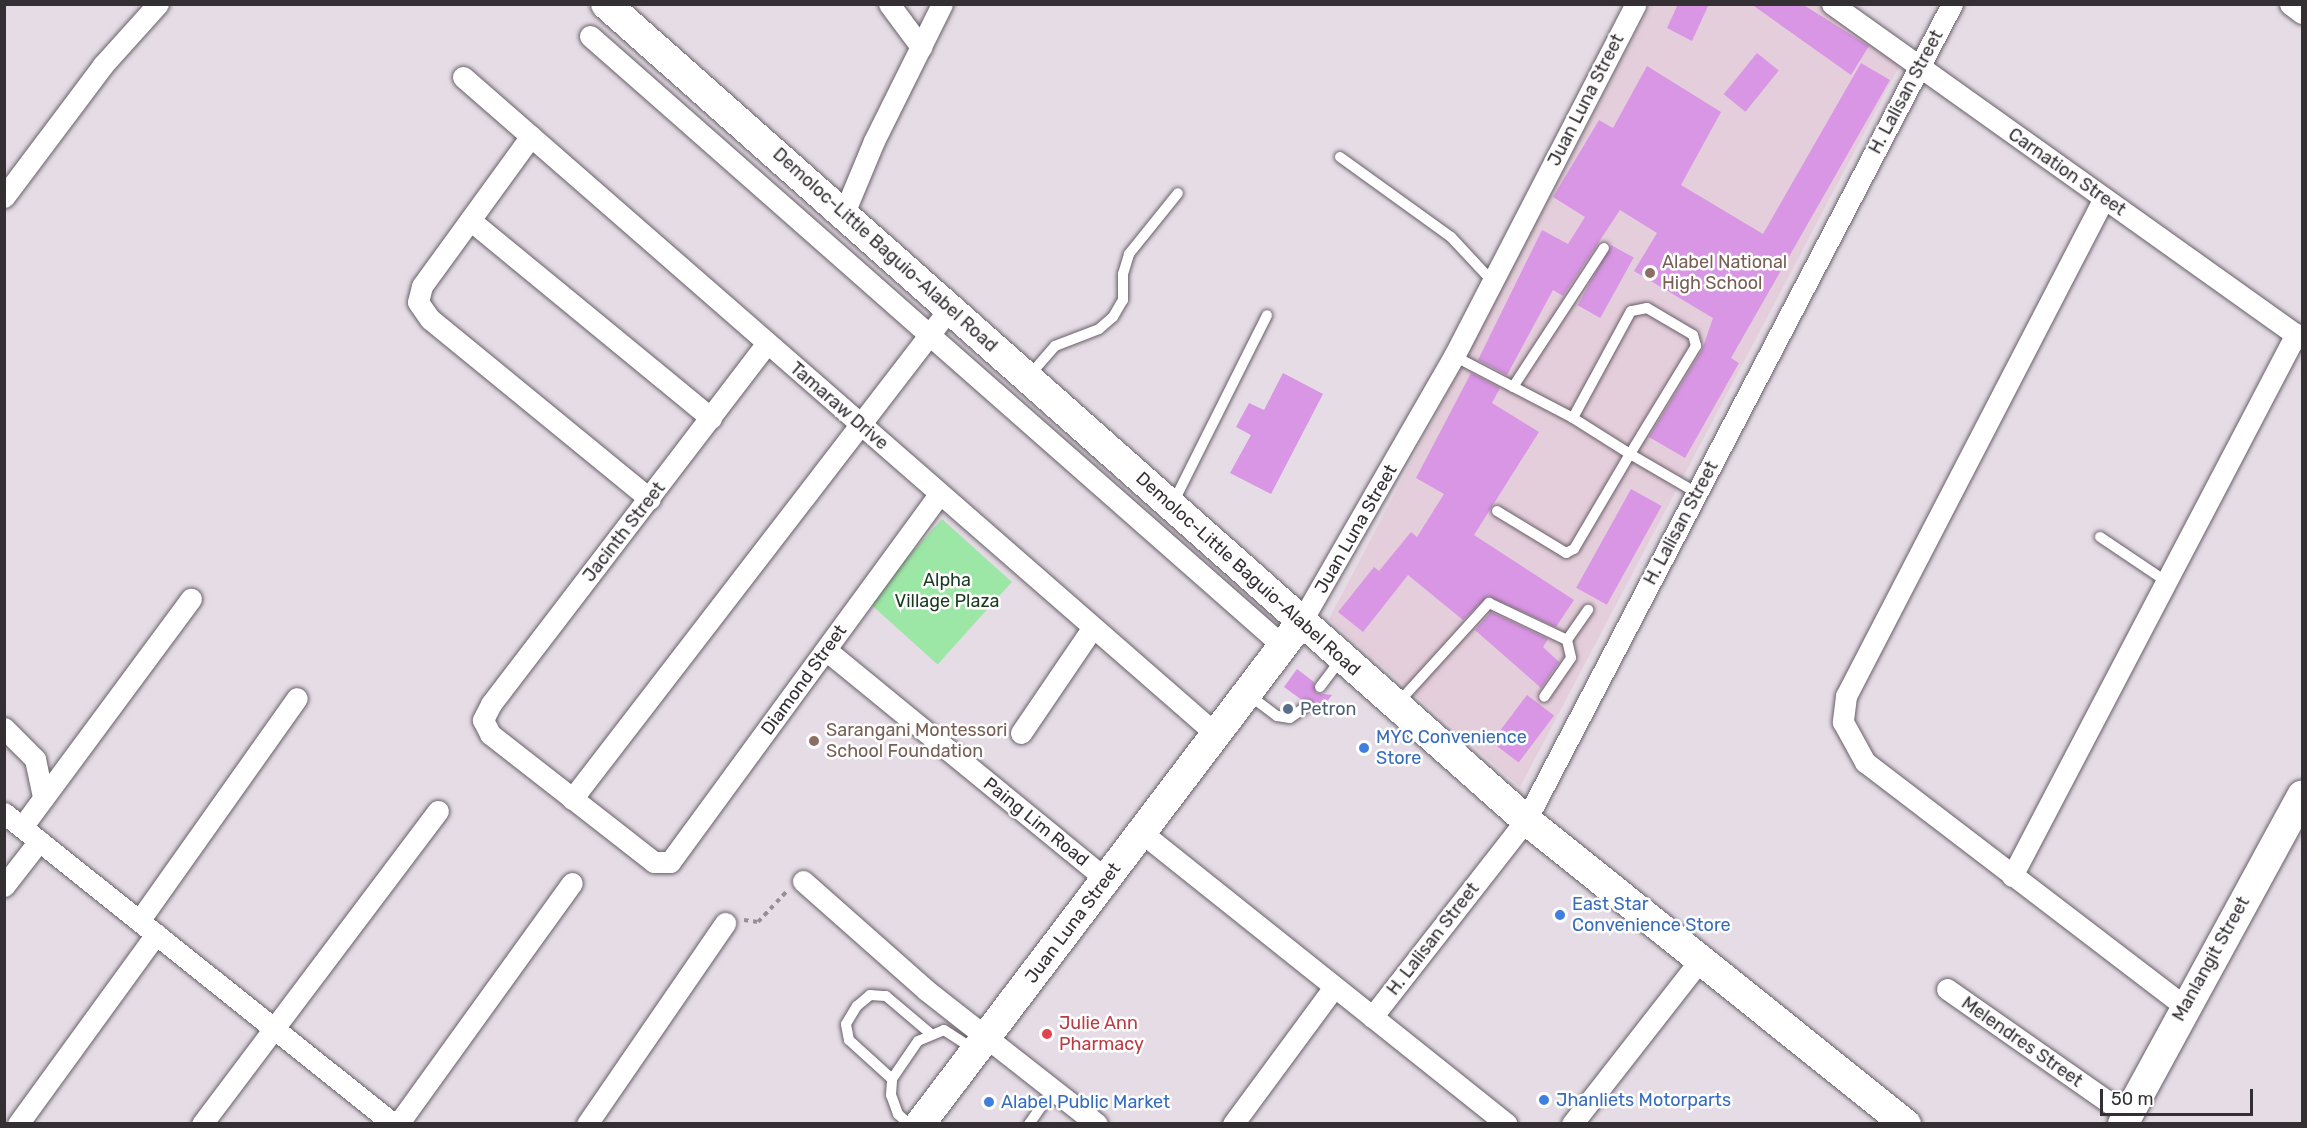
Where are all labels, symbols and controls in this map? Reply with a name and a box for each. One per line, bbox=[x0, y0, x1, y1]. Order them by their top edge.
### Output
street label: H. Lalisan Street bbox=[1864, 26, 1948, 158]
street label: Juan Luna Street bbox=[1543, 30, 1629, 170]
street label: Carnation Street bbox=[2004, 123, 2130, 221]
street label: Demoloc-Little Baguio-Alabel Road bbox=[768, 143, 1002, 357]
place label: Alabel National High School bbox=[1662, 252, 1787, 294]
marker: Alabel National High School bbox=[1643, 266, 1657, 280]
street label: Tamaraw Drive bbox=[785, 357, 893, 455]
street label: H. Lalisan Street bbox=[1639, 457, 1723, 589]
street label: Juan Luna Street bbox=[1310, 461, 1402, 597]
street label: Demoloc-Little Baguio-Alabel Road bbox=[1131, 467, 1365, 681]
street label: Jacinth Street bbox=[578, 478, 670, 586]
park label: Alpha Village Plaza bbox=[895, 570, 999, 612]
street label: Diamond Street bbox=[757, 621, 851, 739]
place label: Petron bbox=[1300, 698, 1356, 720]
marker: Petron bbox=[1281, 702, 1295, 716]
place label: Sarangani Montessori School Foundation bbox=[826, 720, 1007, 762]
place label: MYC Convenience Store bbox=[1376, 727, 1527, 770]
marker: Sarangani Montessori School Foundation bbox=[807, 734, 821, 748]
marker: MYC Convenience Store bbox=[1357, 741, 1371, 755]
street label: Paing Lim Road bbox=[979, 773, 1093, 871]
street label: Juan Luna Street bbox=[1021, 858, 1125, 988]
street label: H. Lalisan Street bbox=[1382, 878, 1484, 1000]
street label: Manlangit Street bbox=[2168, 893, 2254, 1025]
place label: East Star Convenience Store bbox=[1572, 894, 1731, 936]
marker: East Star Convenience Store bbox=[1553, 908, 1567, 922]
street label: Melendres Street bbox=[1957, 992, 2087, 1092]
place label: Julie Ann Pharmacy bbox=[1059, 1013, 1144, 1056]
marker: Julie Ann Pharmacy bbox=[1040, 1027, 1054, 1041]
scale bar bbox=[2103, 1077, 2256, 1115]
text: 50 m bbox=[2111, 1088, 2154, 1110]
place label: Jhanliets Motorparts bbox=[1556, 1089, 1731, 1111]
place label: Alabel Public Market bbox=[1001, 1091, 1170, 1113]
marker: Jhanliets Motorparts bbox=[1537, 1093, 1551, 1107]
marker: Alabel Public Market bbox=[982, 1095, 996, 1109]

